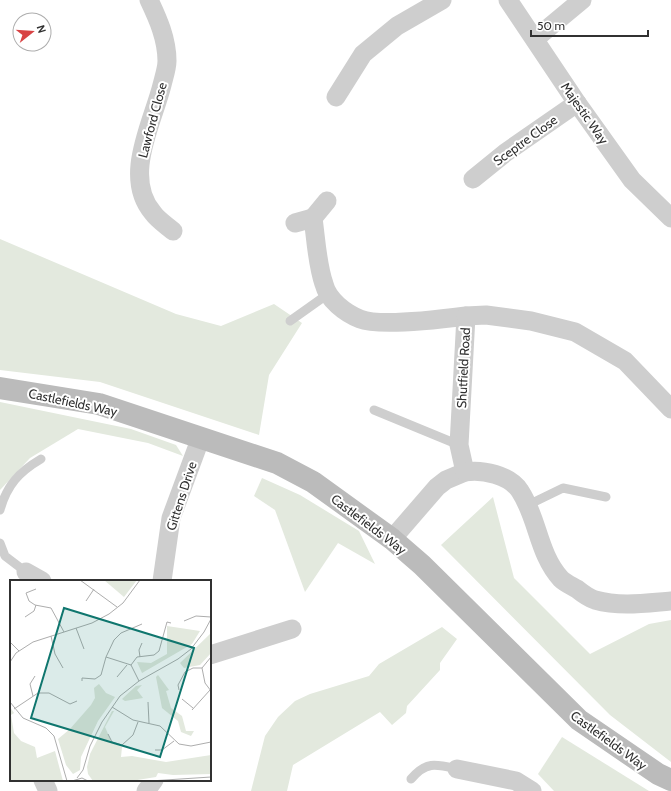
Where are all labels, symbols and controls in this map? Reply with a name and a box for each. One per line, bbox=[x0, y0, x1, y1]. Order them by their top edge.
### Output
north arrow bbox=[12, 12, 52, 52]
scale bar bbox=[531, 12, 648, 38]
text: 50 m bbox=[537, 18, 565, 33]
text: N bbox=[34, 23, 49, 35]
street label: Majestic Way bbox=[557, 79, 612, 148]
street label: Lawford Close bbox=[134, 80, 170, 160]
street label: Sceptre Close bbox=[490, 111, 560, 169]
street label: Shutfield Road bbox=[453, 327, 473, 409]
street label: Castlefields Way bbox=[27, 385, 119, 419]
street label: Gittens Drive bbox=[162, 459, 200, 532]
street label: Castlefields Way bbox=[328, 490, 410, 558]
inset map bbox=[10, 580, 211, 781]
street label: Castlefields Way bbox=[568, 707, 651, 773]

